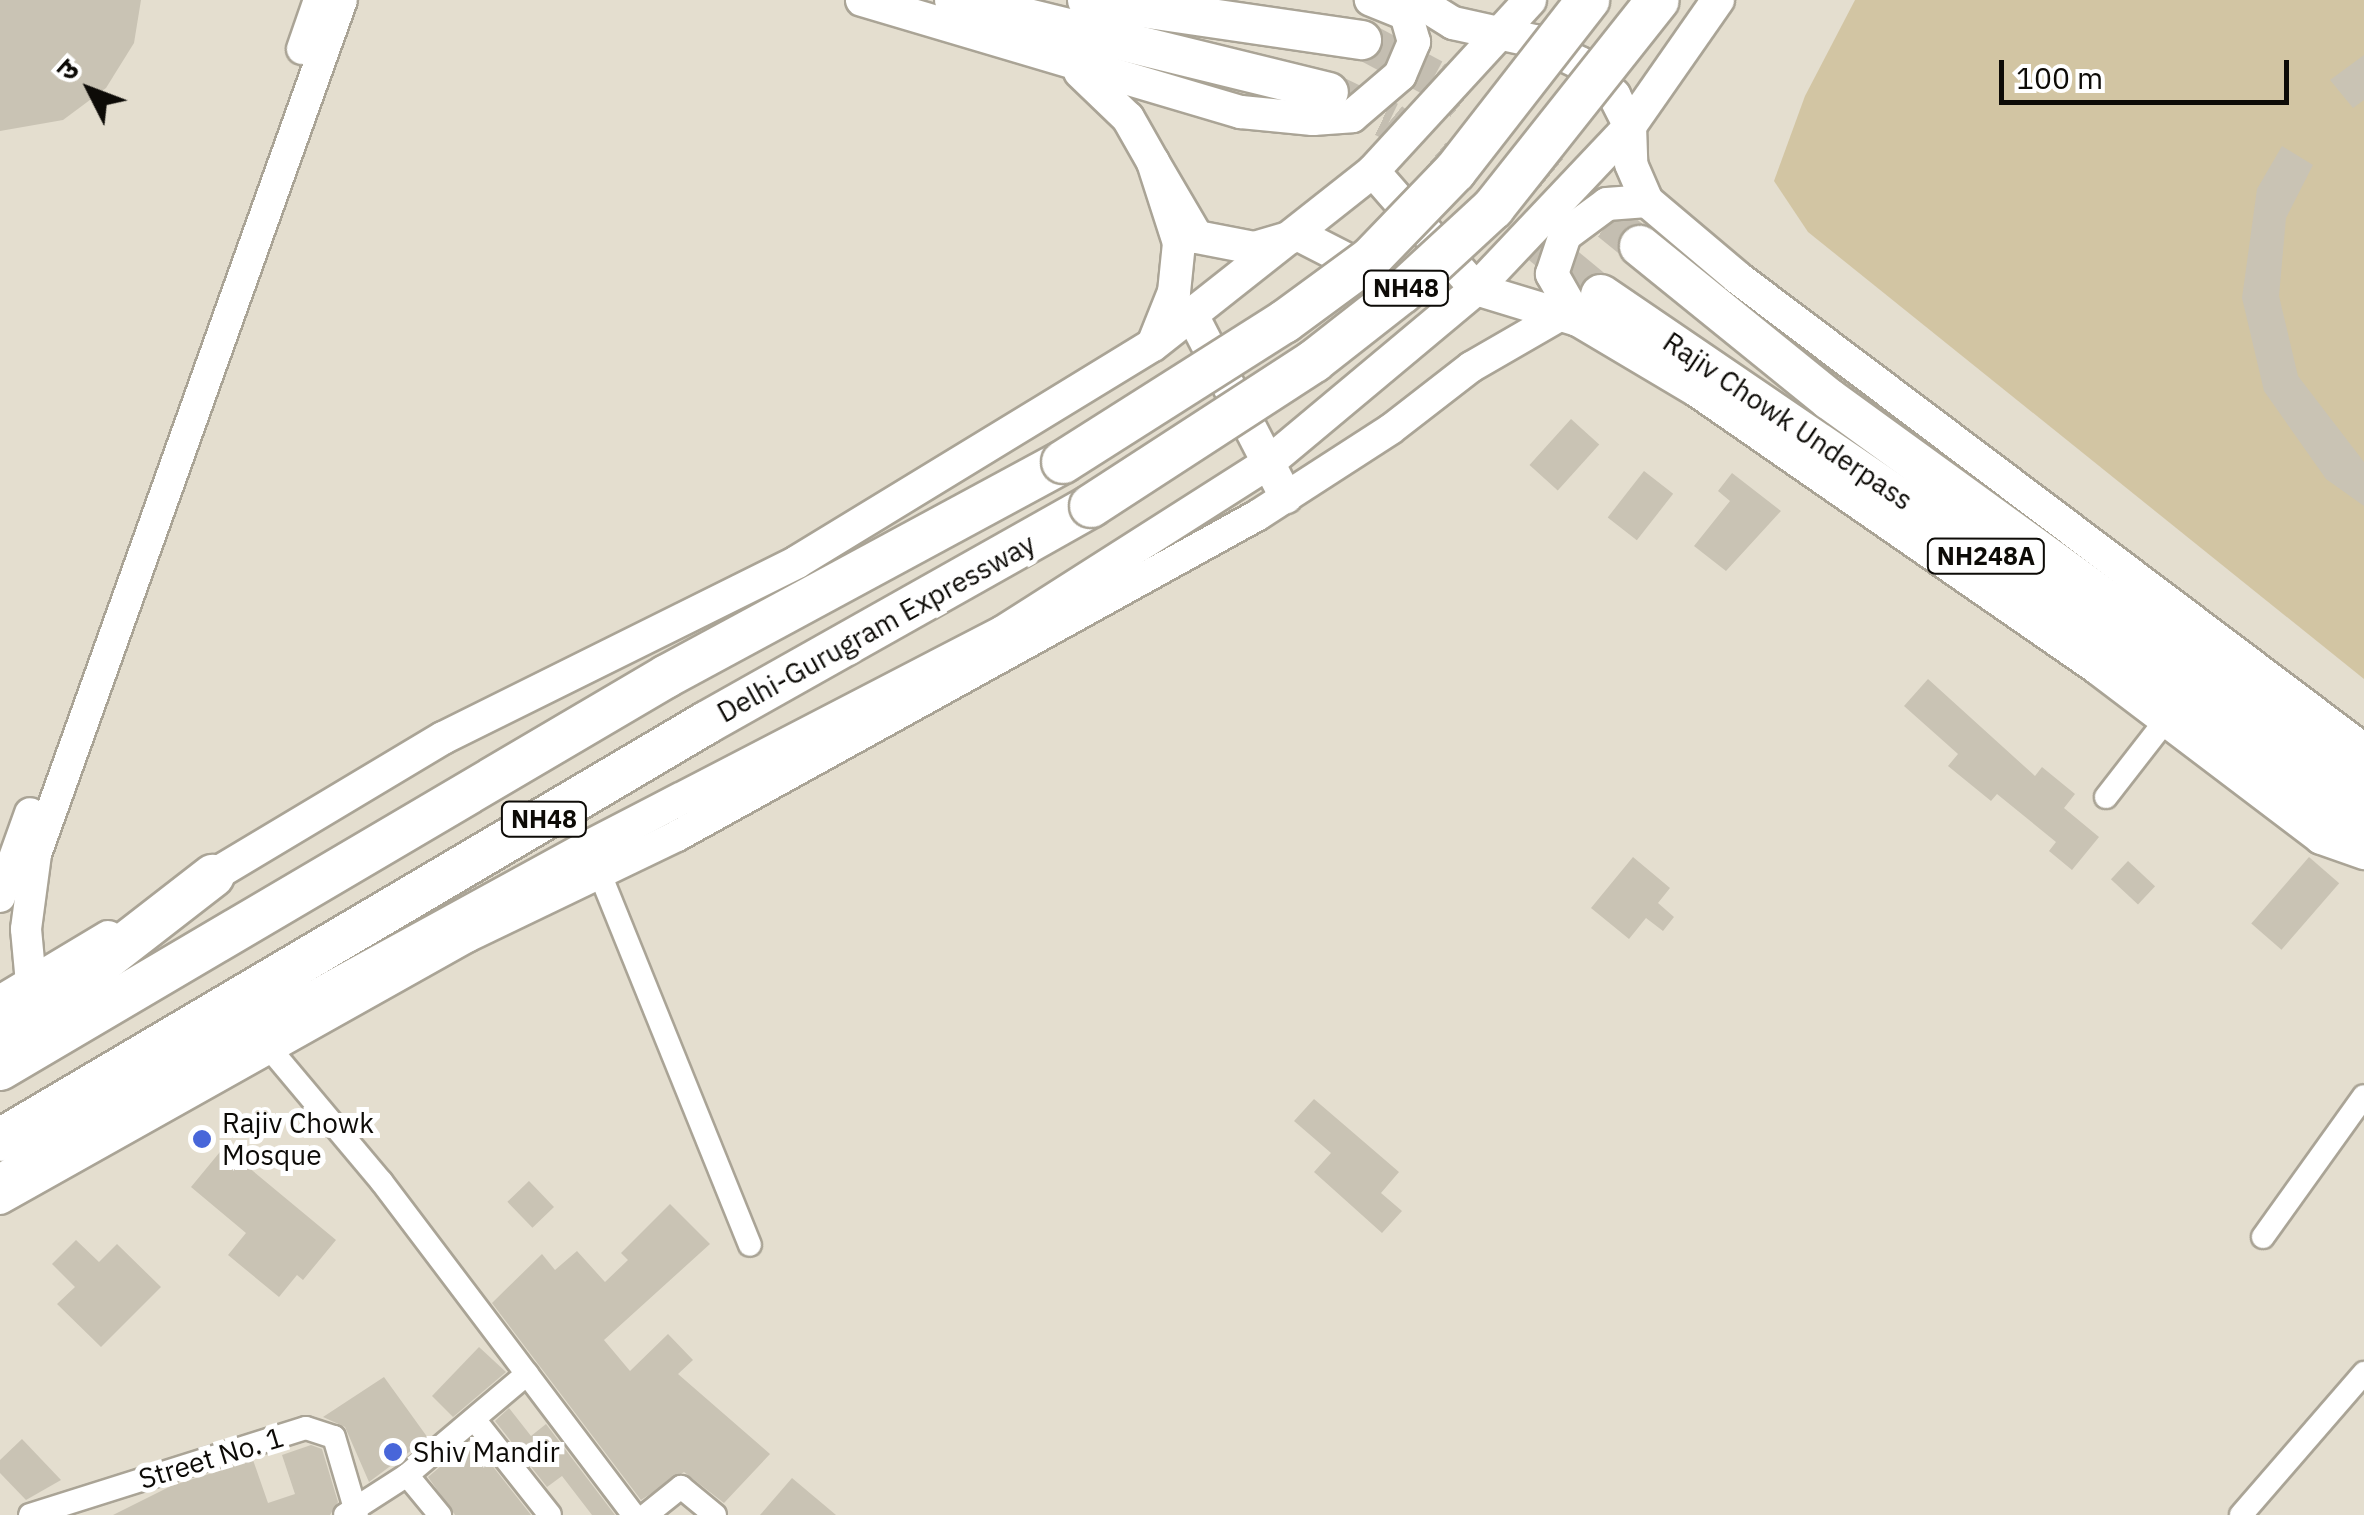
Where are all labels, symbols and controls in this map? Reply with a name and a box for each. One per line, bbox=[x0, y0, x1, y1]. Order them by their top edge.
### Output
north arrow bbox=[40, 40, 140, 140]
scale bar bbox=[2004, 40, 2294, 102]
text: उ bbox=[48, 51, 87, 88]
text: 100 m bbox=[2016, 58, 2103, 97]
road number: NH48 bbox=[1361, 268, 1451, 308]
street label: Rajiv Chowk Underpass bbox=[1657, 325, 1919, 517]
street label: Delhi-Gurugram Expressway bbox=[711, 527, 1041, 729]
road number: NH248A bbox=[1926, 536, 2046, 576]
road number: NH48 bbox=[499, 799, 589, 839]
place label: Rajiv Chowk Mosque bbox=[222, 1106, 374, 1172]
marker: Rajiv Chowk Mosque bbox=[191, 1128, 213, 1150]
street label: Street No. 1 bbox=[135, 1420, 287, 1496]
place label: Shiv Mandir bbox=[413, 1435, 560, 1469]
marker: Shiv Mandir bbox=[382, 1441, 404, 1463]

